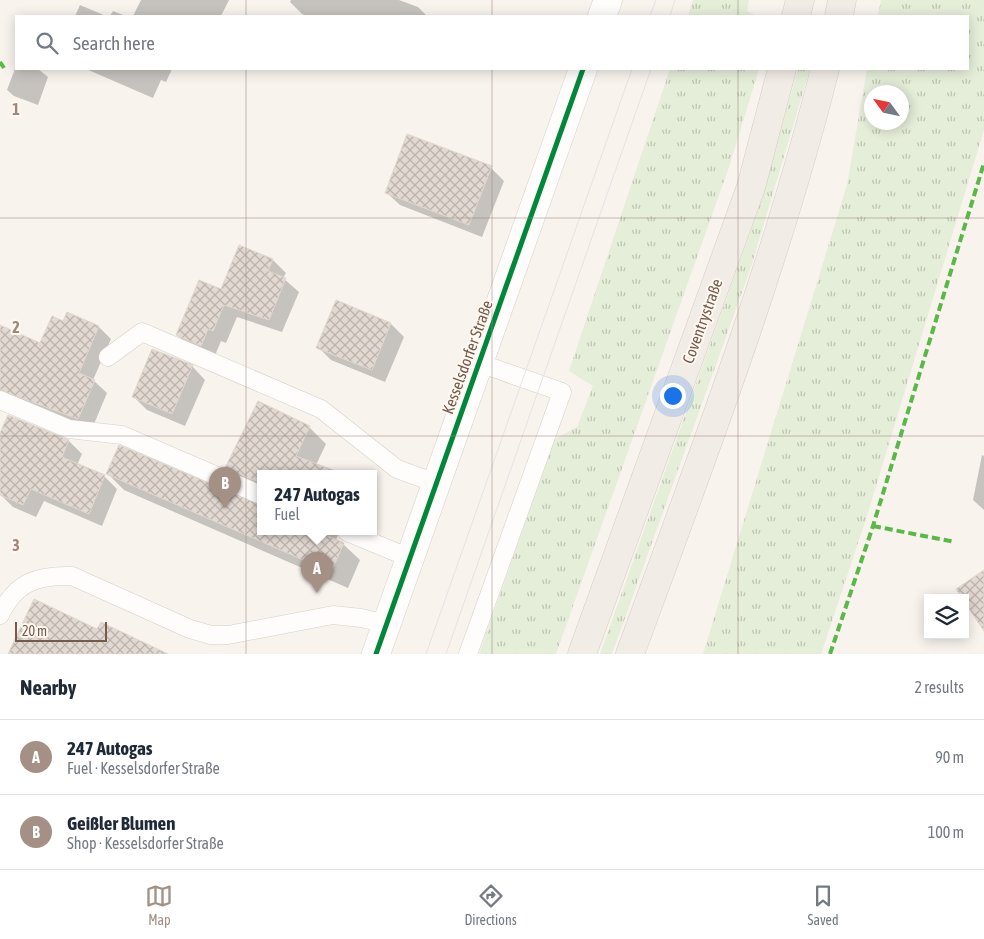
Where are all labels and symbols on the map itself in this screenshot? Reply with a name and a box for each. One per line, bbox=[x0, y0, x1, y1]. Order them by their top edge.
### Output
north arrow bbox=[864, 85, 909, 130]
text: 1 bbox=[12, 100, 20, 118]
street label: Coventrystraße bbox=[678, 276, 727, 366]
street label: Kesselsdorfer Straße bbox=[438, 298, 496, 416]
text: 2 bbox=[12, 318, 20, 336]
your location bbox=[660, 383, 686, 409]
pin: B bbox=[209, 467, 241, 508]
text: 3 bbox=[12, 536, 20, 554]
pin: A bbox=[301, 552, 333, 593]
scale bar bbox=[15, 619, 108, 642]

